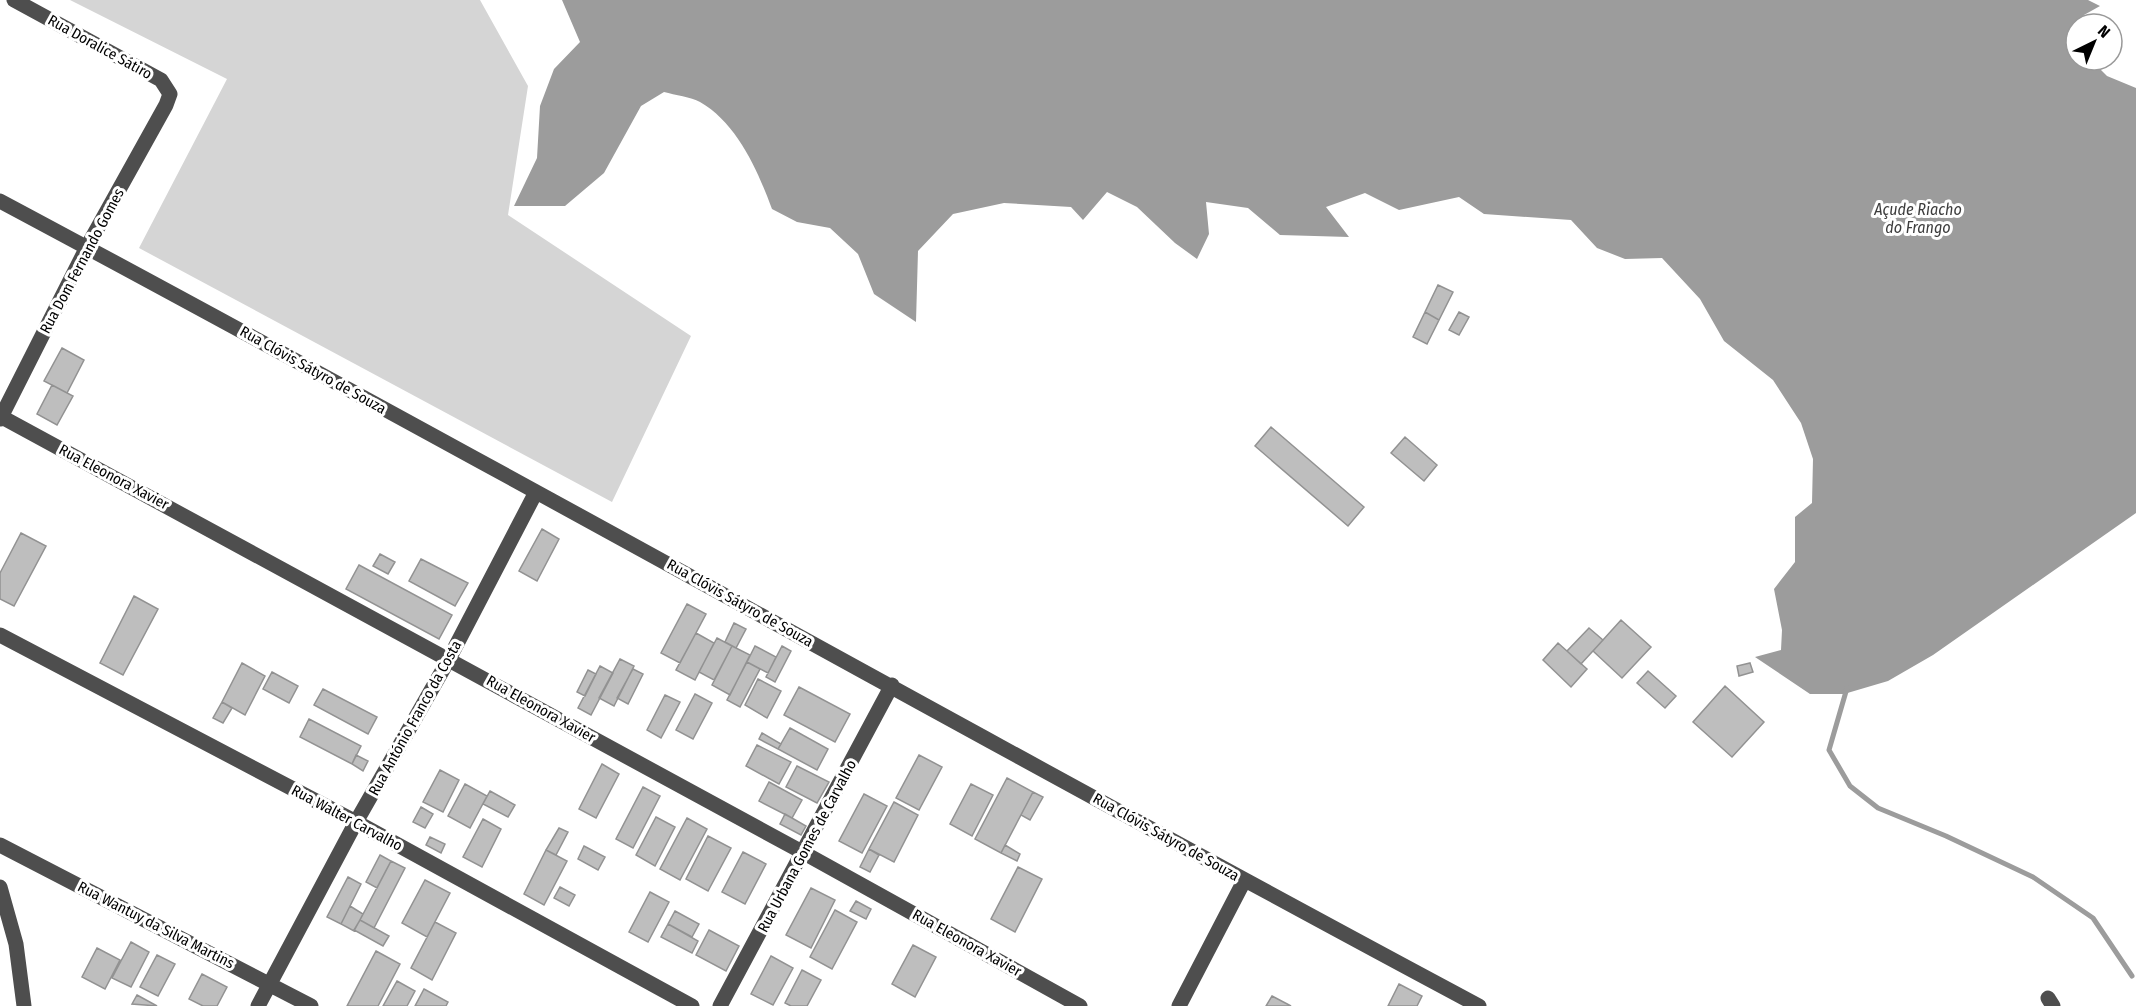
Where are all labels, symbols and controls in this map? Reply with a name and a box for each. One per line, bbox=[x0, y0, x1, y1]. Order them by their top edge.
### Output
street label: Rua Doralice Sátiro bbox=[45, 11, 155, 83]
north arrow bbox=[2064, 12, 2124, 72]
text: N bbox=[2094, 21, 2114, 42]
street label: Rua Dom Fernando Gomes bbox=[36, 185, 128, 337]
water label: Açude Riacho do Frango bbox=[1873, 200, 1962, 237]
street label: Rua Clóvis Sátyro de Souza bbox=[237, 322, 389, 418]
street label: Rua Eleonora Xavier bbox=[56, 440, 173, 514]
street label: Rua Clóvis Sátyro de Souza bbox=[664, 555, 816, 651]
street label: Rua António Franco da Costa bbox=[365, 637, 465, 799]
street label: Rua Eleonora Xavier bbox=[483, 672, 599, 747]
street label: Rua Urbana Gomes de Carvalho bbox=[754, 757, 860, 935]
street label: Rua Walter Carvalho bbox=[288, 781, 406, 855]
street label: Rua Clóvis Sátyro de Souza bbox=[1090, 789, 1242, 885]
street label: Rua Wantuy da Silva Martins bbox=[75, 878, 237, 972]
street label: Rua Eleonora Xavier bbox=[909, 906, 1025, 981]

